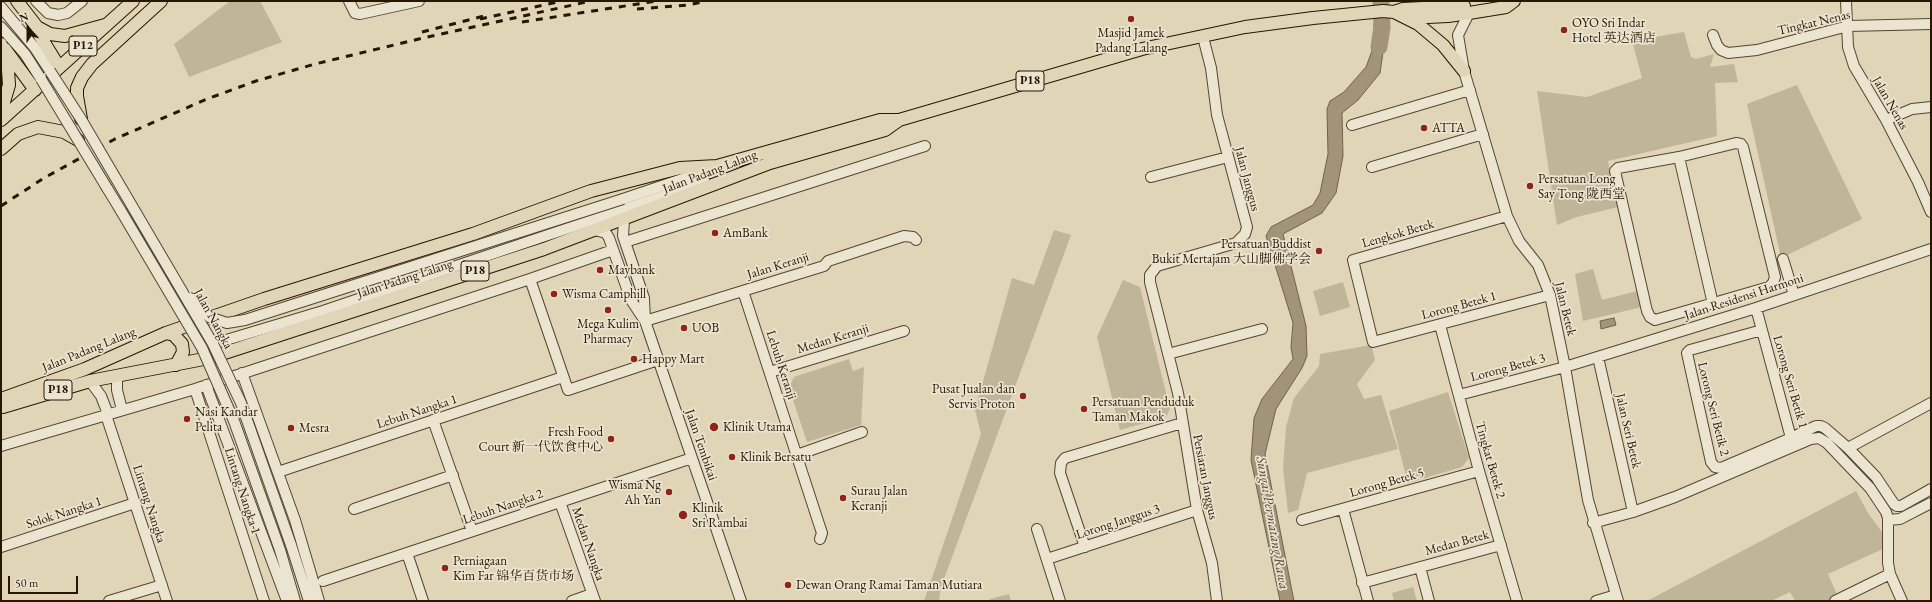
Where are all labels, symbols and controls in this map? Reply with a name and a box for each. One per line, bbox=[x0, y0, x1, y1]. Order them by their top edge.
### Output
street label: Tingkat Nenas bbox=[1776, 7, 1852, 39]
north arrow bbox=[8, 8, 48, 48]
text: N bbox=[17, 9, 30, 25]
marker: Masjid Jamek Padang Lalang bbox=[1126, 14, 1136, 24]
place label: OYO Sri Indar Hotel 英达酒店 bbox=[1572, 15, 1656, 46]
place label: Masjid Jamek Padang Lalang bbox=[1095, 25, 1167, 56]
marker: OYO Sri Indar Hotel 英达酒店 bbox=[1559, 25, 1569, 35]
road number: P12 bbox=[69, 36, 97, 56]
road number: P18 bbox=[1016, 71, 1044, 91]
street label: Jalan Nenas bbox=[1868, 74, 1912, 132]
place label: ATTA bbox=[1432, 120, 1465, 136]
marker: ATTA bbox=[1419, 123, 1429, 133]
street label: Jalan Janggus bbox=[1231, 145, 1263, 213]
street label: Jalan Padang Lalang bbox=[661, 147, 759, 197]
place label: Persatuan Long Say Tong 陇西堂 bbox=[1538, 171, 1625, 202]
marker: Persatuan Long Say Tong 陇西堂 bbox=[1525, 181, 1535, 191]
street label: Lengkok Betek bbox=[1360, 216, 1436, 252]
place label: AmBank bbox=[723, 225, 768, 241]
marker: AmBank bbox=[710, 228, 720, 238]
place label: Persatuan Buddist Bukit Mertajam 大山脚佛学会 bbox=[1152, 236, 1311, 267]
marker: Persatuan Buddist Bukit Mertajam 大山脚佛学会 bbox=[1314, 246, 1324, 256]
street label: Jalan Keranji bbox=[745, 249, 811, 283]
street label: Jalan Padang Lalang bbox=[355, 256, 455, 302]
road number: P18 bbox=[461, 261, 489, 281]
place label: Maybank bbox=[608, 262, 655, 278]
marker: Maybank bbox=[595, 265, 605, 275]
street label: Jalan Residensi Harmoni bbox=[1683, 270, 1805, 324]
street label: Jalan Betek bbox=[1551, 280, 1579, 338]
street label: Jalan Nangka bbox=[190, 286, 236, 352]
place label: Wisma Camphill bbox=[562, 286, 646, 302]
marker: Wisma Camphill bbox=[549, 289, 559, 299]
street label: Lorong Betek 1 bbox=[1420, 289, 1498, 323]
marker: Mega Kulim Pharmacy bbox=[603, 305, 613, 315]
place label: Mega Kulim Pharmacy bbox=[577, 316, 639, 347]
place label: UOB bbox=[692, 320, 719, 336]
street label: Medan Keranji bbox=[795, 321, 871, 357]
marker: UOB bbox=[679, 323, 689, 333]
street label: Jalan Padang Lalang bbox=[40, 324, 138, 376]
street label: Lebuh Keranji bbox=[762, 328, 800, 402]
street label: Lorong Seri Betik 1 bbox=[1769, 334, 1811, 430]
place label: Happy Mart bbox=[642, 351, 704, 367]
street label: Lorong Betek 3 bbox=[1469, 351, 1547, 385]
marker: Happy Mart bbox=[629, 354, 639, 364]
street label: Lorong Seri Betik 2 bbox=[1694, 361, 1732, 457]
road number: P18 bbox=[44, 380, 72, 400]
place label: Pusat Jualan dan Servis Proton bbox=[932, 381, 1015, 412]
marker: Pusat Jualan dan Servis Proton bbox=[1018, 391, 1028, 401]
street label: Lebuh Nangka 1 bbox=[375, 392, 459, 432]
street label: Jalan Seri Betek bbox=[1612, 392, 1644, 470]
place label: Persatuan Penduduk Taman Makok bbox=[1092, 394, 1194, 425]
place label: Nasi Kandar Pelita bbox=[195, 404, 257, 435]
marker: Persatuan Penduduk Taman Makok bbox=[1079, 404, 1089, 414]
street label: Jalan Tembikai bbox=[682, 407, 720, 483]
marker: Nasi Kandar Pelita bbox=[182, 414, 192, 424]
place label: Klinik Utama bbox=[723, 419, 791, 435]
place label: Mesra bbox=[299, 420, 329, 436]
street label: Tingkat Betek 2 bbox=[1472, 420, 1508, 500]
marker: Klinik Utama bbox=[708, 421, 720, 433]
marker: Mesra bbox=[286, 423, 296, 433]
place label: Fresh Food Court 新一代饮食中心 bbox=[478, 424, 603, 455]
street label: Persiaran Janggus bbox=[1189, 433, 1221, 521]
marker: Fresh Food Court 新一代饮食中心 bbox=[606, 434, 616, 444]
street label: Lintang Nangka 1 bbox=[221, 446, 263, 536]
place label: Klinik Bersatu bbox=[740, 449, 811, 465]
marker: Klinik Bersatu bbox=[727, 452, 737, 462]
water label: Sungai Permatang Rawa bbox=[1252, 455, 1292, 591]
street label: Lintang Nangka bbox=[129, 463, 169, 545]
street label: Lorong Betek 5 bbox=[1348, 465, 1426, 501]
place label: Wisma Ng Ah Yan bbox=[608, 477, 661, 508]
place label: Surau Jalan Keranji bbox=[851, 483, 908, 514]
street label: Lebuh Nangka 2 bbox=[461, 486, 545, 528]
marker: Wisma Ng Ah Yan bbox=[664, 487, 674, 497]
street label: Solok Nangka 1 bbox=[24, 493, 104, 533]
marker: Surau Jalan Keranji bbox=[838, 493, 848, 503]
place label: Klinik Sri Rambai bbox=[692, 500, 748, 531]
street label: Lorong Janggus 3 bbox=[1074, 501, 1162, 543]
street label: Medan Nangka bbox=[568, 505, 608, 583]
marker: Klinik Sri Rambai bbox=[677, 509, 689, 521]
street label: Medan Betek bbox=[1423, 527, 1491, 559]
place label: Perniagaan Kim Far 锦华百货市场 bbox=[453, 553, 574, 584]
marker: Perniagaan Kim Far 锦华百货市场 bbox=[440, 563, 450, 573]
scale bar bbox=[10, 568, 80, 594]
text: 50 m bbox=[15, 575, 38, 591]
place label: Dewan Orang Ramai Taman Mutiara bbox=[796, 577, 982, 593]
marker: Dewan Orang Ramai Taman Mutiara bbox=[783, 580, 793, 590]

